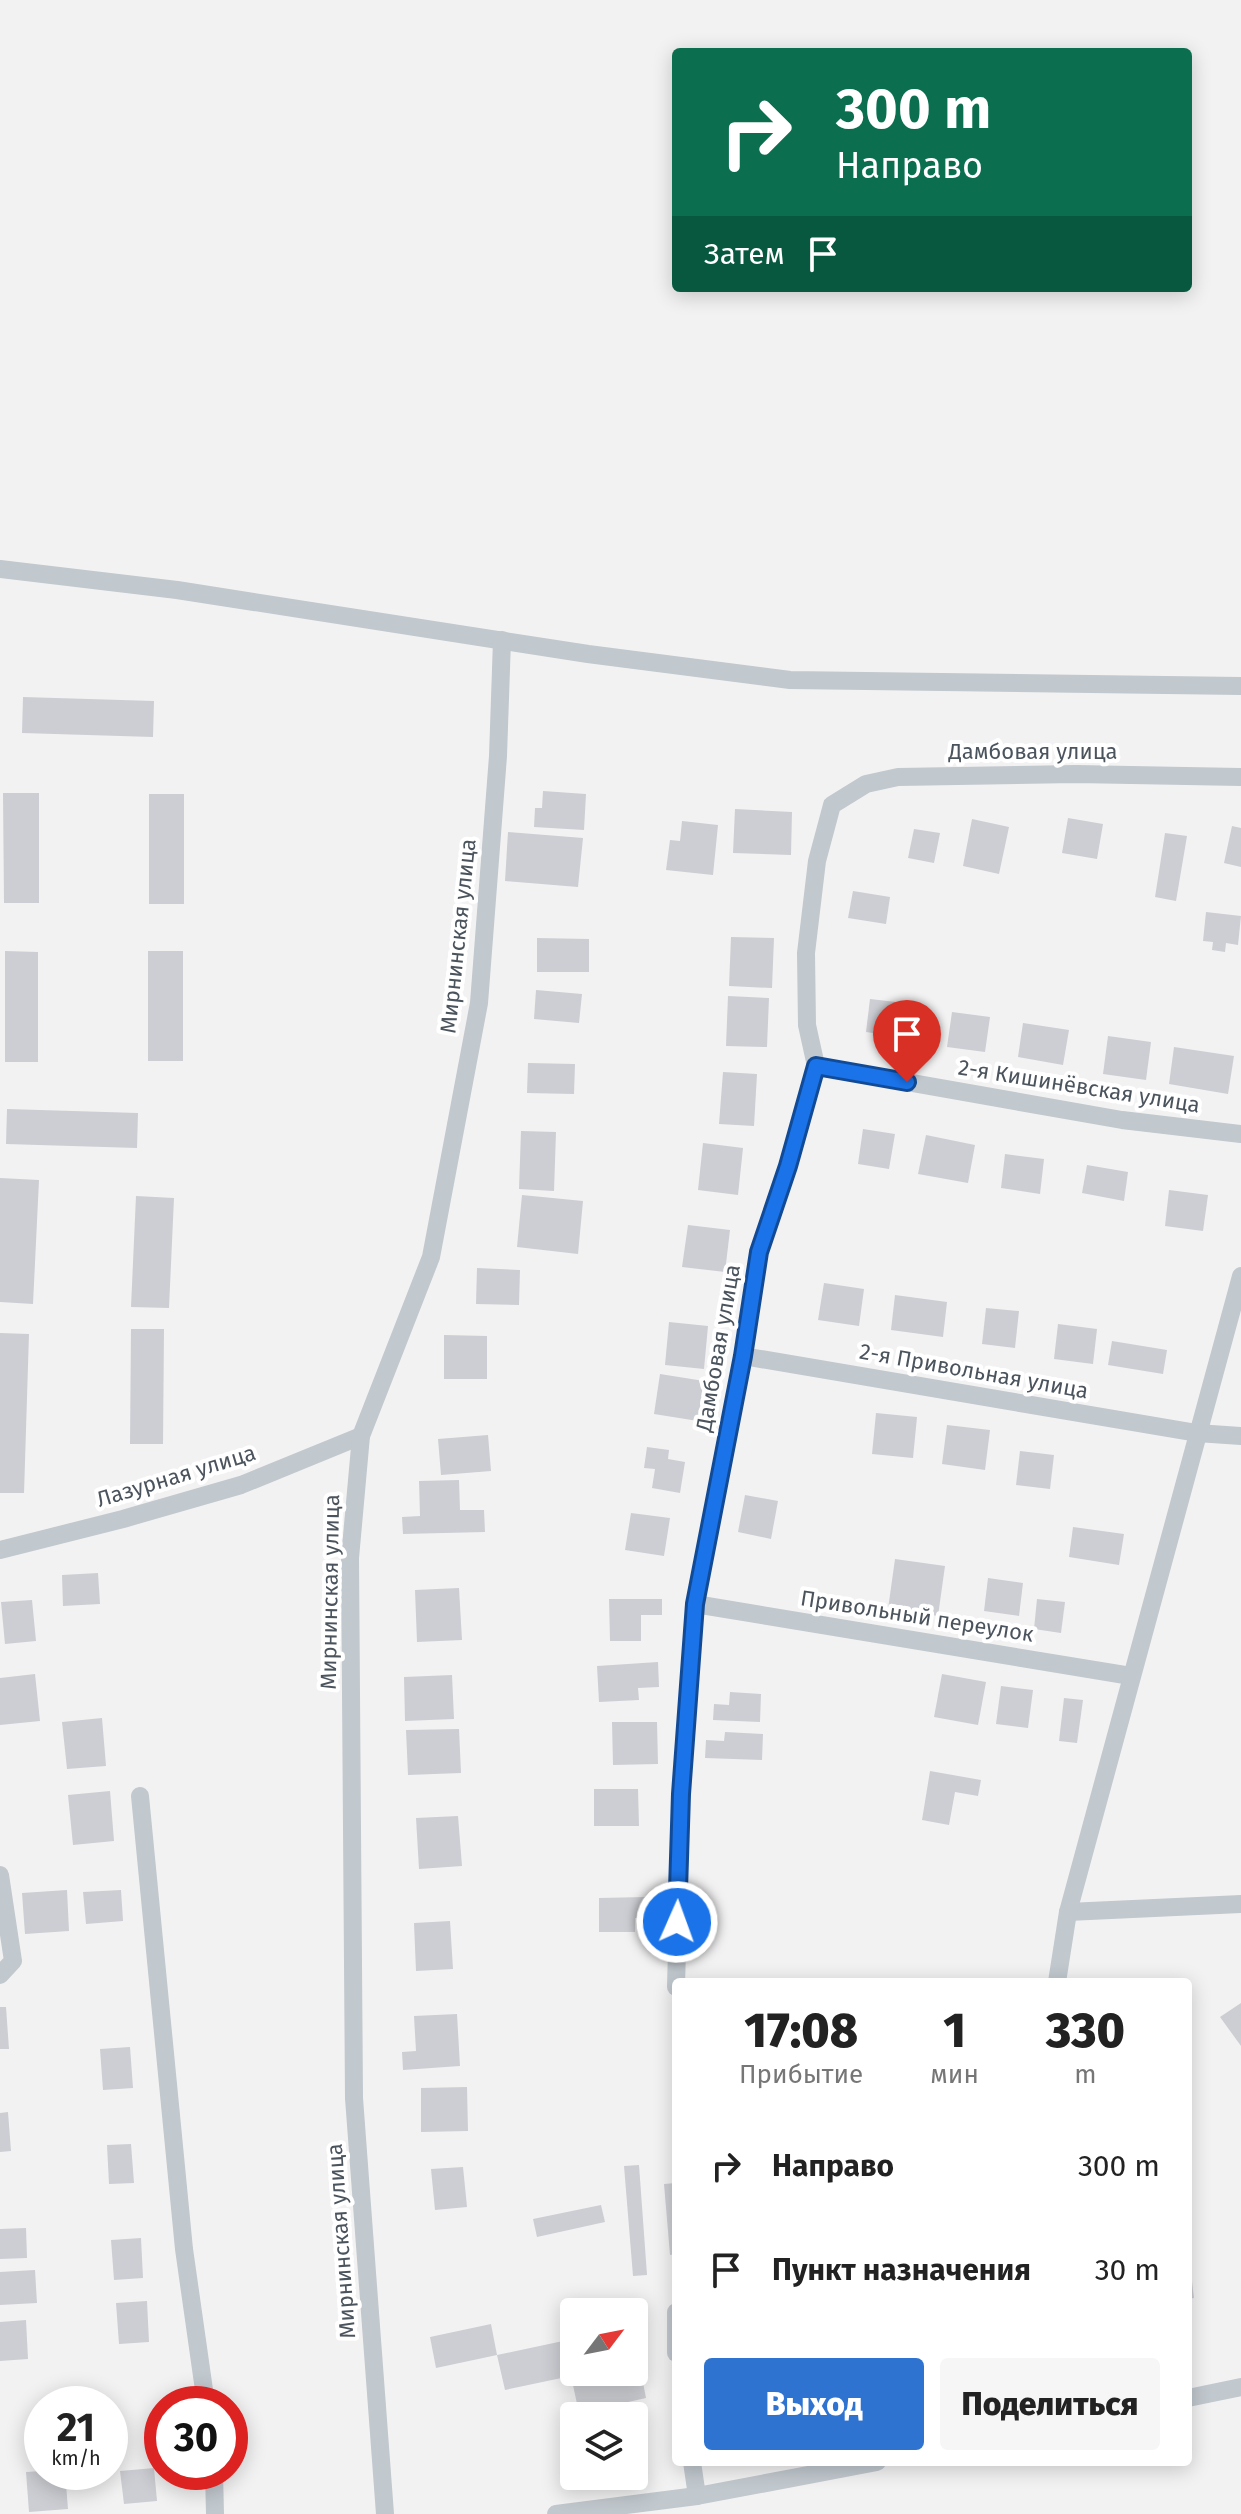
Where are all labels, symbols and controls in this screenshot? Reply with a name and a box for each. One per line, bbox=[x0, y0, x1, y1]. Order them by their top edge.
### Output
text: 300 m bbox=[836, 76, 991, 143]
icon: right bbox=[704, 80, 808, 184]
text: Направо bbox=[836, 144, 983, 188]
icon: arrive bbox=[801, 232, 845, 276]
text: Затем bbox=[704, 236, 785, 272]
street label: Дамбовая улица bbox=[947, 738, 1118, 765]
street label: Мирнинская улица bbox=[434, 837, 482, 1035]
pin bbox=[873, 1000, 941, 1082]
icon: arrive bbox=[885, 1012, 929, 1056]
street label: 2-я Кишинёвская улица bbox=[956, 1054, 1202, 1118]
street label: Дамбовая улица bbox=[690, 1262, 746, 1435]
street label: 2-я Привольная улица bbox=[858, 1338, 1090, 1404]
street label: Лазурная улица bbox=[93, 1439, 259, 1513]
street label: Мирнинская улица bbox=[315, 1494, 345, 1690]
street label: Привольный переулок bbox=[798, 1584, 1036, 1648]
position arrow bbox=[635, 1880, 719, 1964]
text: 17:08 bbox=[744, 2002, 858, 2060]
text: 1 bbox=[943, 2002, 966, 2060]
text: 330 bbox=[1046, 2002, 1125, 2060]
text: Прибытие bbox=[739, 2059, 863, 2090]
text: мин bbox=[930, 2059, 979, 2090]
text: m bbox=[1074, 2059, 1097, 2090]
street label: Мирнинская улица bbox=[321, 2143, 361, 2339]
icon: right bbox=[704, 2144, 748, 2188]
text: Направо bbox=[772, 2148, 894, 2184]
text: 300 m bbox=[1078, 2148, 1160, 2184]
icon: arrive bbox=[704, 2248, 748, 2292]
text: Пункт назначения bbox=[772, 2252, 1031, 2288]
text: 30 m bbox=[1095, 2252, 1160, 2288]
north arrow bbox=[560, 2298, 648, 2386]
map controls bbox=[560, 2298, 648, 2490]
button: Выход bbox=[704, 2358, 924, 2450]
button: Поделиться bbox=[940, 2358, 1160, 2450]
speed limit sign: 30 bbox=[144, 2386, 248, 2490]
button: layers bbox=[560, 2402, 648, 2490]
text: 21 bbox=[57, 2404, 95, 2452]
text: km/h bbox=[51, 2446, 101, 2470]

